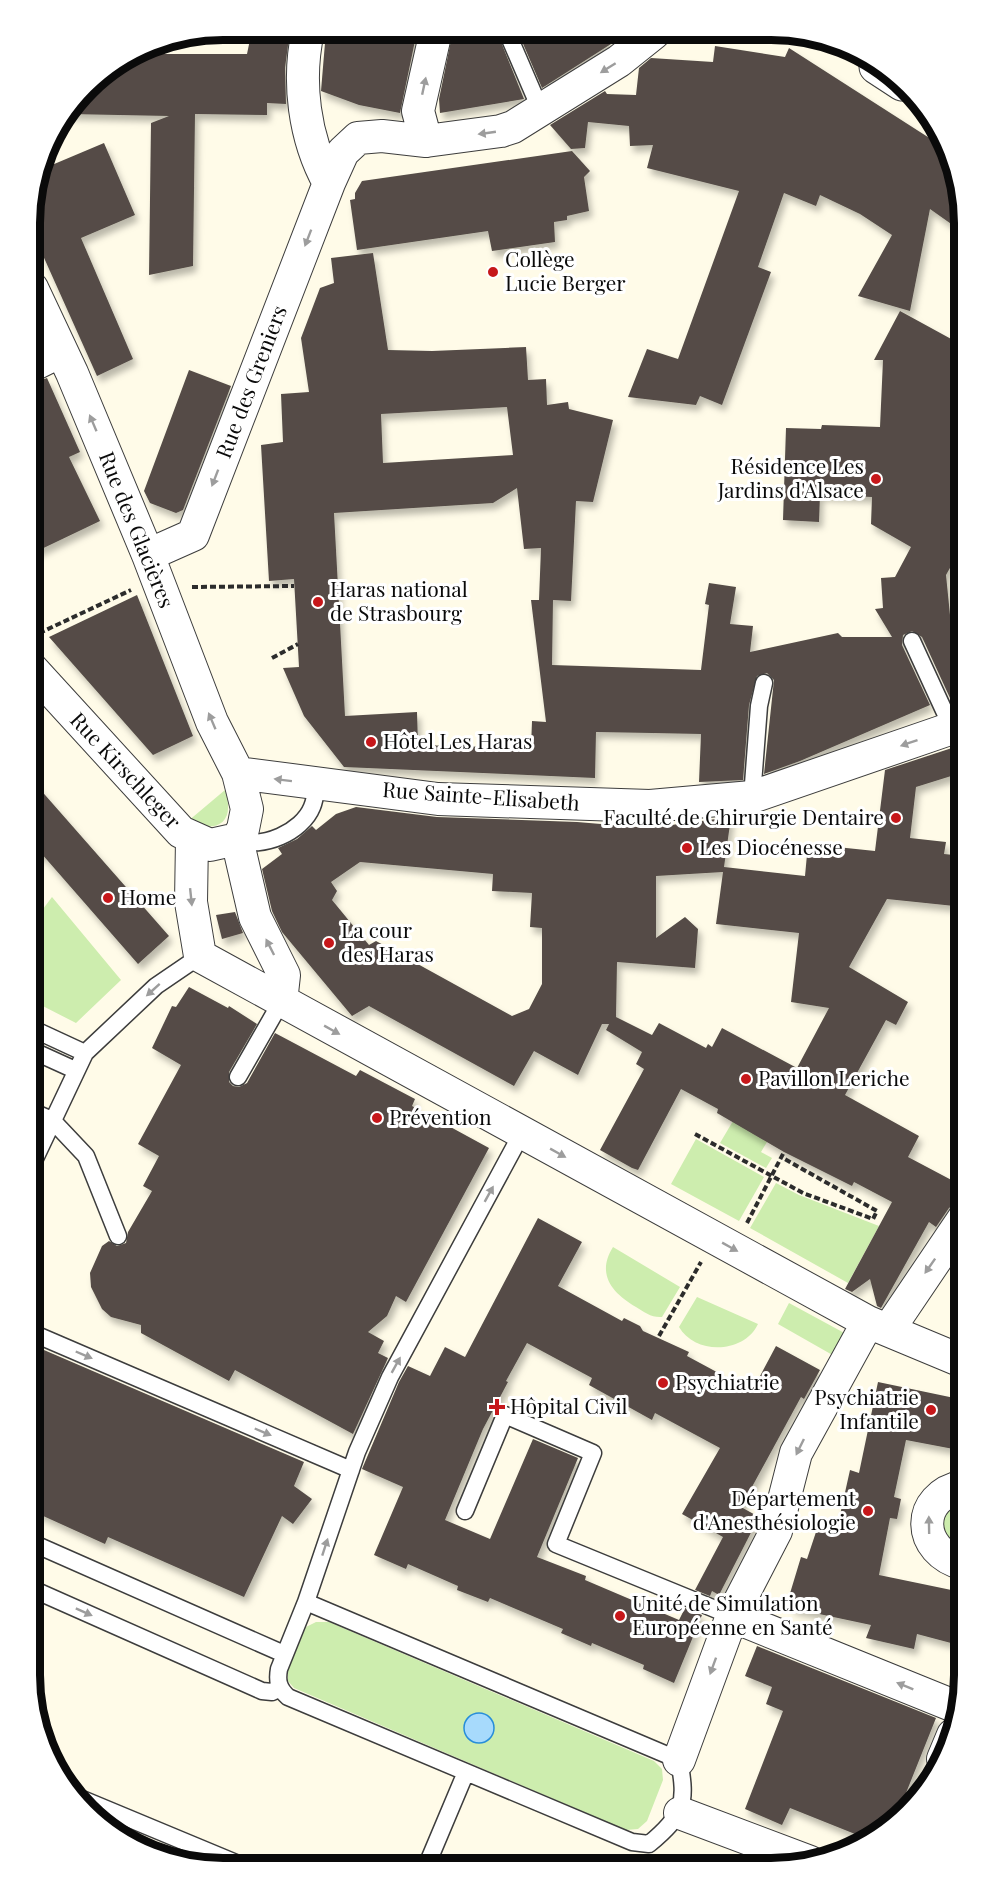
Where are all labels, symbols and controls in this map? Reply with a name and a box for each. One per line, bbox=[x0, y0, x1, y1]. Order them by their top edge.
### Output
one-way arrow bbox=[600, 63, 616, 74]
one-way arrow bbox=[420, 77, 429, 96]
one-way arrow bbox=[478, 128, 497, 137]
one-way arrow bbox=[303, 229, 312, 247]
place label: Collège Lucie Berger bbox=[505, 244, 626, 296]
marker: Collège Lucie Berger bbox=[486, 265, 500, 279]
street label: Rue des Greniers bbox=[208, 301, 292, 462]
one-way arrow bbox=[88, 414, 97, 432]
street label: Rue des Glacières bbox=[94, 447, 182, 612]
place label: Résidence Les Jardins d'Alsace bbox=[717, 451, 864, 503]
one-way arrow bbox=[209, 469, 219, 487]
marker: Résidence Les Jardins d'Alsace bbox=[869, 472, 883, 486]
place label: Haras national de Strasbourg bbox=[330, 574, 468, 626]
marker: Haras national de Strasbourg bbox=[311, 595, 325, 609]
street label: Rue Kirschleger bbox=[65, 705, 188, 835]
one-way arrow bbox=[207, 712, 216, 730]
place label: Hôtel Les Haras bbox=[383, 726, 532, 754]
marker: Hôtel Les Haras bbox=[364, 735, 378, 749]
one-way arrow bbox=[899, 739, 917, 749]
street label: Rue Sainte-Elisabeth bbox=[382, 774, 581, 816]
one-way arrow bbox=[274, 775, 293, 784]
place label: Faculté de Chirurgie Dentaire bbox=[603, 802, 884, 830]
marker: Faculté de Chirurgie Dentaire bbox=[889, 811, 903, 825]
place label: Les Diocénesse bbox=[699, 832, 843, 860]
marker: Les Diocénesse bbox=[680, 841, 694, 855]
place label: Home bbox=[120, 882, 176, 910]
one-way arrow bbox=[187, 888, 196, 907]
marker: Home bbox=[101, 891, 115, 905]
place label: La cour des Haras bbox=[341, 915, 434, 967]
marker: La cour des Haras bbox=[322, 936, 336, 950]
one-way arrow bbox=[265, 938, 275, 955]
one-way arrow bbox=[145, 983, 160, 997]
one-way arrow bbox=[324, 1025, 341, 1035]
place label: Pavillon Leriche bbox=[758, 1063, 910, 1091]
marker: Pavillon Leriche bbox=[739, 1072, 753, 1086]
place label: Prévention bbox=[389, 1102, 492, 1130]
marker: Prévention bbox=[370, 1111, 384, 1125]
one-way arrow bbox=[550, 1148, 567, 1158]
one-way arrow bbox=[484, 1185, 494, 1202]
one-way arrow bbox=[721, 1241, 738, 1251]
one-way arrow bbox=[924, 1258, 936, 1274]
one-way arrow bbox=[75, 1351, 93, 1360]
one-way arrow bbox=[391, 1357, 401, 1374]
place label: Psychiatrie bbox=[675, 1367, 780, 1395]
marker: Psychiatrie bbox=[656, 1376, 670, 1390]
place label: Psychiatrie Infantile bbox=[814, 1382, 919, 1434]
place label: Hôpital Civil bbox=[510, 1391, 628, 1419]
marker: Hôpital Civil bbox=[488, 1398, 506, 1416]
marker: Psychiatrie Infantile bbox=[924, 1403, 938, 1417]
one-way arrow bbox=[255, 1428, 272, 1437]
one-way arrow bbox=[795, 1438, 804, 1455]
place label: Département d'Anesthésiologie bbox=[693, 1483, 857, 1535]
marker: Département d'Anesthésiologie bbox=[861, 1504, 875, 1518]
one-way arrow bbox=[924, 1515, 933, 1534]
one-way arrow bbox=[321, 1538, 331, 1556]
place label: Unité de Simulation Européenne en Santé bbox=[632, 1588, 833, 1640]
one-way arrow bbox=[75, 1607, 93, 1617]
marker: Unité de Simulation Européenne en Santé bbox=[613, 1609, 627, 1623]
one-way arrow bbox=[708, 1657, 718, 1675]
one-way arrow bbox=[895, 1681, 913, 1691]

